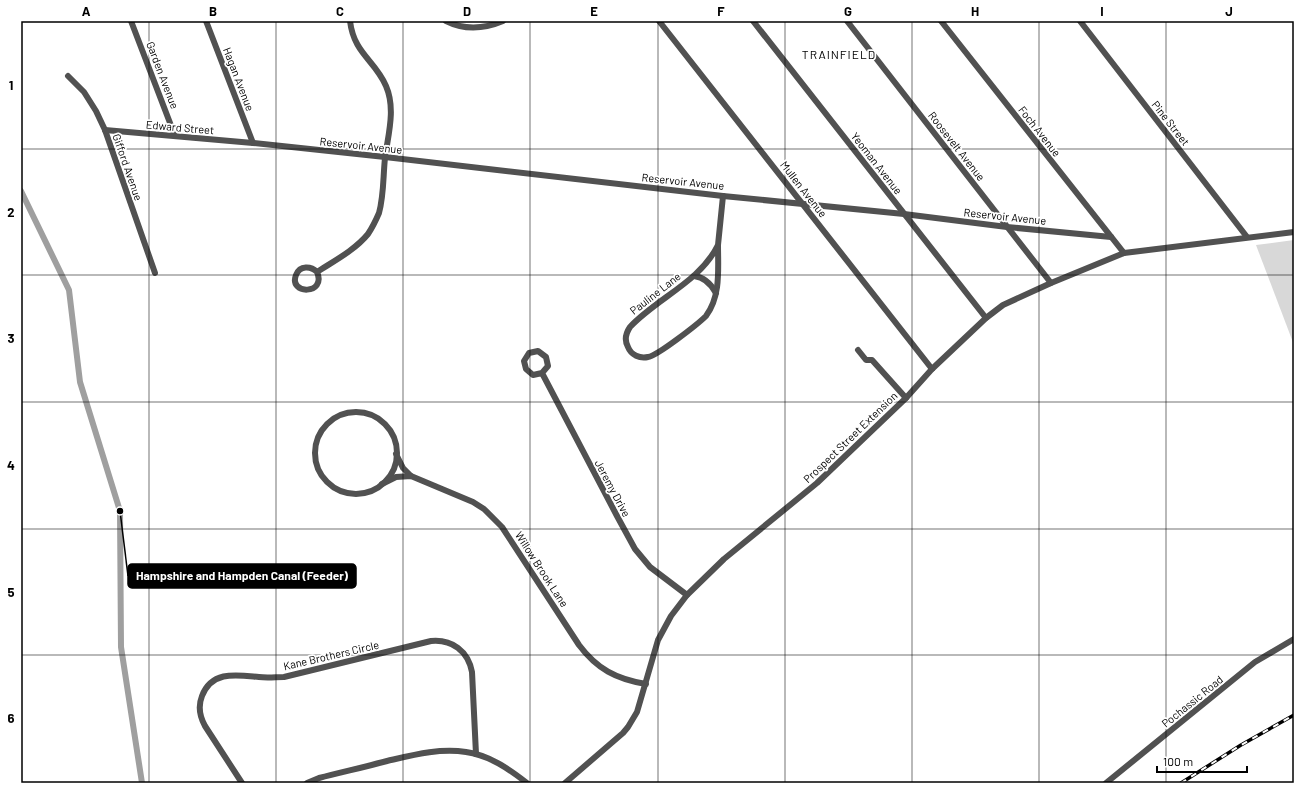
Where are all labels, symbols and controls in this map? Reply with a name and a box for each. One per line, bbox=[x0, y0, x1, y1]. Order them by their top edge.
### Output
text: A bbox=[82, 3, 91, 19]
text: B bbox=[209, 3, 217, 19]
text: C bbox=[336, 3, 344, 19]
text: D bbox=[463, 3, 471, 19]
text: E bbox=[590, 3, 598, 19]
text: F bbox=[717, 3, 725, 19]
text: G bbox=[844, 3, 852, 19]
text: H bbox=[971, 3, 979, 19]
text: I bbox=[1100, 3, 1104, 19]
text: J bbox=[1225, 3, 1233, 19]
street label: Garden Avenue bbox=[144, 39, 182, 111]
street label: Hagan Avenue bbox=[221, 45, 257, 113]
district label: TRAINFIELD bbox=[802, 47, 876, 61]
text: 1 bbox=[9, 77, 13, 93]
street label: Pine Street bbox=[1149, 98, 1193, 148]
street label: Foch Avenue bbox=[1016, 103, 1064, 159]
street label: Roosevelt Avenue bbox=[926, 109, 988, 183]
street label: Edward Street bbox=[145, 118, 215, 136]
street label: Yeoman Avenue bbox=[849, 129, 905, 197]
street label: Gifford Avenue bbox=[110, 132, 146, 202]
street label: Reservoir Avenue bbox=[319, 134, 403, 156]
street label: Mullen Avenue bbox=[778, 158, 830, 220]
street label: Reservoir Avenue bbox=[641, 170, 725, 192]
text: 2 bbox=[7, 204, 15, 220]
street label: Reservoir Avenue bbox=[963, 205, 1047, 227]
street label: Pauline Lane bbox=[627, 269, 683, 317]
text: 3 bbox=[7, 330, 15, 346]
street label: Prospect Street Extension bbox=[800, 389, 900, 485]
text: 4 bbox=[7, 457, 15, 473]
street label: Jeremy Drive bbox=[593, 457, 634, 519]
street label: Willow Brook Lane bbox=[513, 529, 571, 609]
callout: Hampshire and Hampden Canal (Feeder) bbox=[128, 564, 356, 588]
text: Hampshire and Hampden Canal (Feeder) bbox=[136, 568, 349, 582]
text: 5 bbox=[7, 584, 15, 600]
street label: Kane Brothers Circle bbox=[282, 638, 380, 672]
street label: Pochassic Road bbox=[1159, 672, 1225, 730]
text: 6 bbox=[8, 710, 15, 726]
scale bar bbox=[1157, 748, 1247, 774]
text: 100 m bbox=[1163, 754, 1193, 768]

